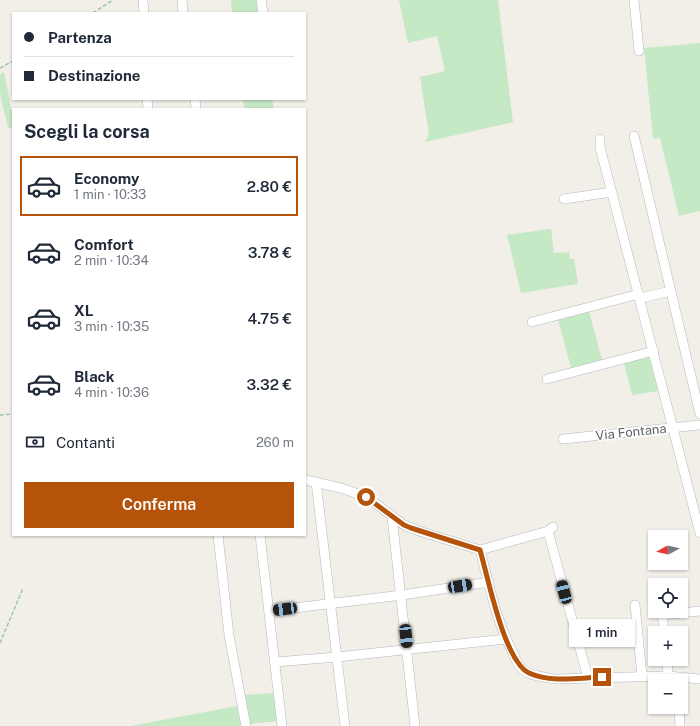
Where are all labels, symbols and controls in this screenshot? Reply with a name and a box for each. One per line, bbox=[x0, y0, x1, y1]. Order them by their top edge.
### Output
text: Partenza bbox=[48, 29, 112, 46]
text: Destinazione bbox=[48, 67, 141, 84]
text: Scegli la corsa bbox=[24, 121, 150, 142]
icon: car bbox=[26, 168, 62, 204]
text: Economy bbox=[74, 170, 139, 187]
text: 2.80 € bbox=[247, 178, 292, 195]
text: 1 min · 10:33 bbox=[74, 187, 146, 202]
icon: car bbox=[26, 234, 62, 270]
text: Comfort bbox=[74, 236, 134, 253]
text: 3.78 € bbox=[248, 244, 292, 261]
text: 2 min · 10:34 bbox=[74, 253, 149, 268]
icon: car bbox=[26, 300, 62, 336]
text: XL bbox=[74, 302, 93, 319]
text: 4.75 € bbox=[248, 310, 292, 327]
text: 3 min · 10:35 bbox=[74, 319, 149, 334]
icon: car bbox=[26, 366, 62, 402]
text: Black bbox=[74, 368, 114, 385]
text: 3.32 € bbox=[247, 376, 292, 393]
text: 4 min · 10:36 bbox=[74, 385, 149, 400]
street label: Via Fontana bbox=[595, 421, 667, 443]
icon: cash bbox=[24, 431, 46, 453]
text: Contanti bbox=[56, 434, 115, 451]
text: 260 m bbox=[256, 435, 294, 450]
button: Conferma bbox=[24, 482, 294, 528]
route start bbox=[357, 488, 375, 506]
north arrow bbox=[648, 530, 688, 570]
map controls bbox=[648, 530, 688, 714]
car bbox=[447, 578, 473, 594]
button: locate bbox=[648, 578, 688, 618]
car bbox=[555, 579, 573, 605]
car bbox=[272, 602, 298, 616]
callout: 1 min bbox=[569, 619, 635, 647]
car bbox=[399, 623, 413, 649]
text: 1 min bbox=[587, 625, 617, 640]
button: + bbox=[648, 626, 688, 666]
route end bbox=[593, 668, 611, 686]
button: − bbox=[648, 674, 688, 714]

